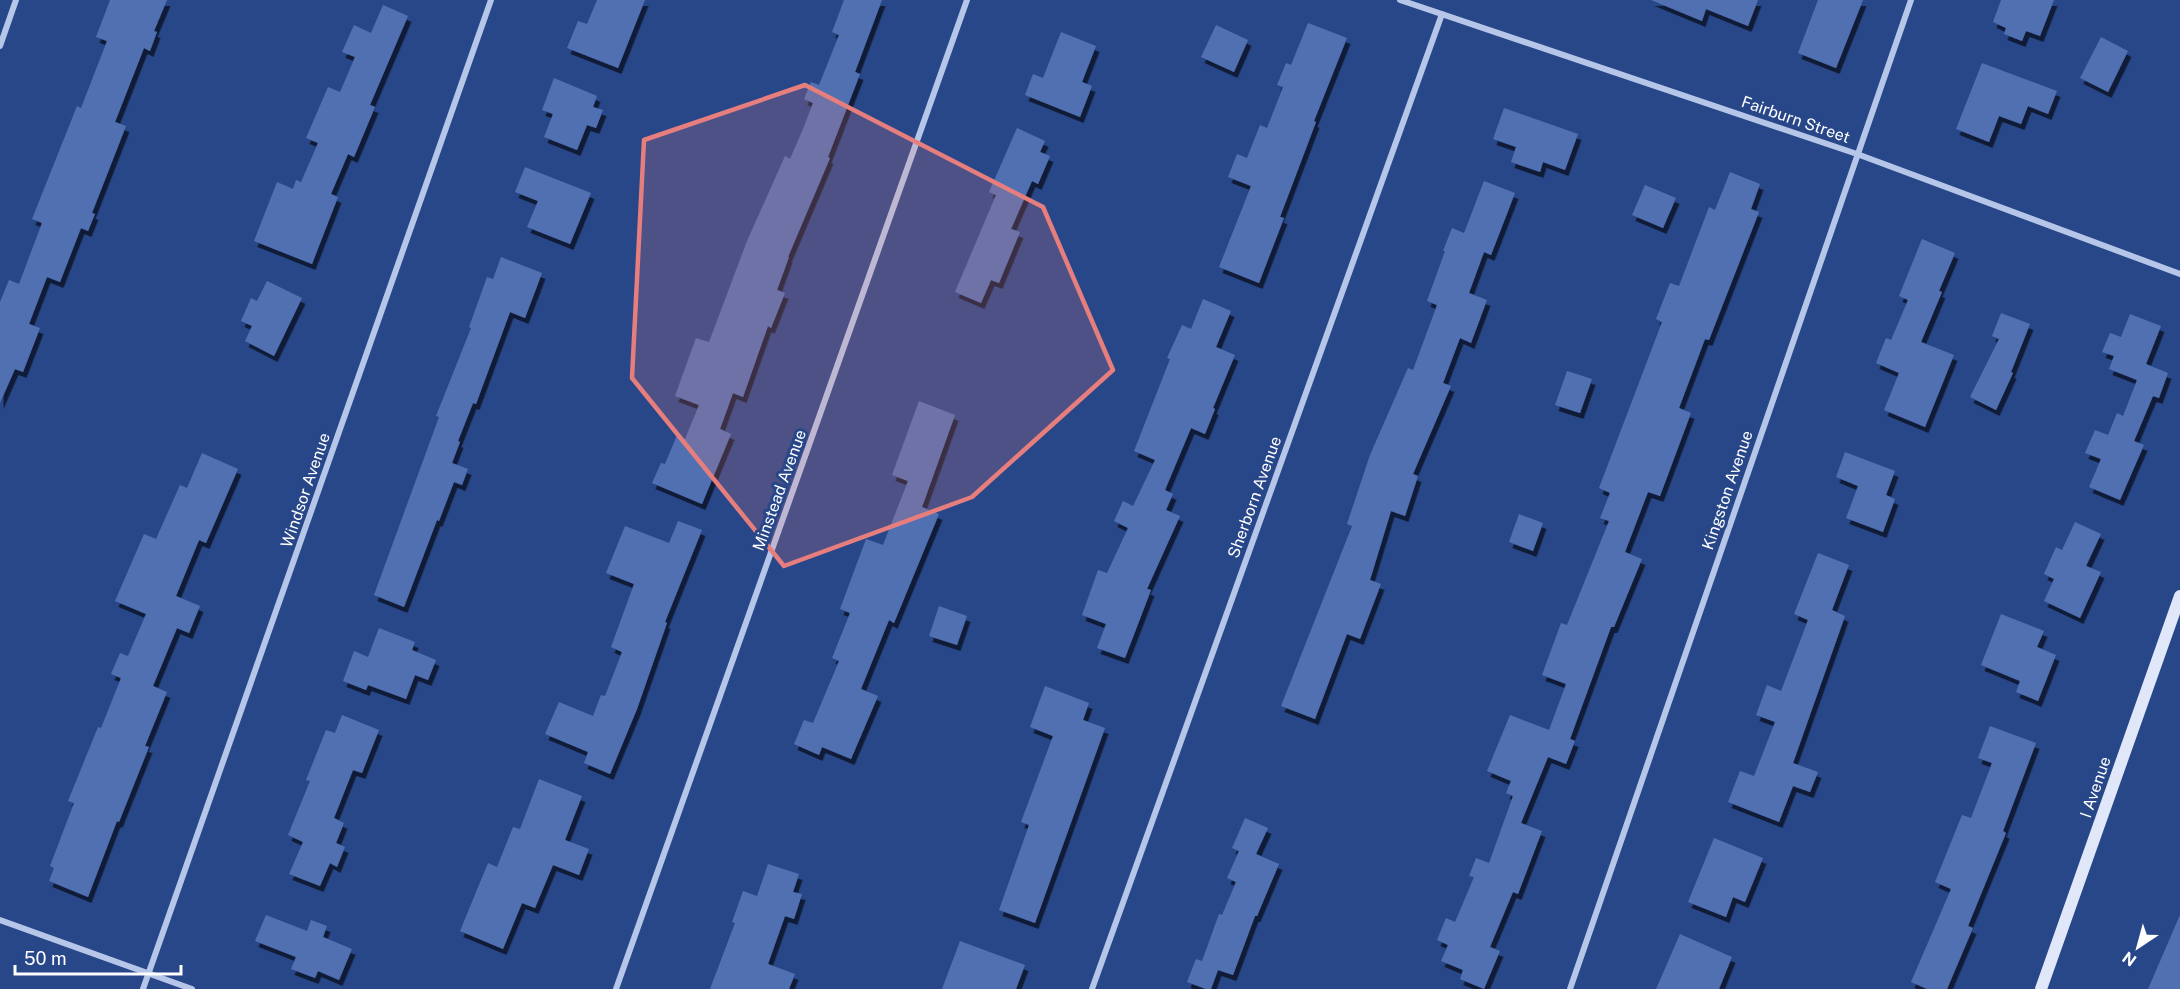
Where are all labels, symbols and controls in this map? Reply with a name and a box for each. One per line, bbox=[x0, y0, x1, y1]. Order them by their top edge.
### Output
street label: Fairburn Street bbox=[1739, 92, 1853, 147]
street label: Minstead Avenue bbox=[749, 427, 810, 553]
street label: Kingston Avenue bbox=[1698, 428, 1757, 552]
street label: Windsor Avenue bbox=[277, 430, 334, 550]
street label: Sherborn Avenue bbox=[1224, 434, 1285, 561]
street label: I Avenue bbox=[2076, 754, 2115, 820]
north arrow bbox=[2108, 917, 2168, 977]
scale bar bbox=[15, 938, 182, 976]
text: N bbox=[2119, 947, 2140, 970]
text: 50 m bbox=[24, 948, 67, 969]

